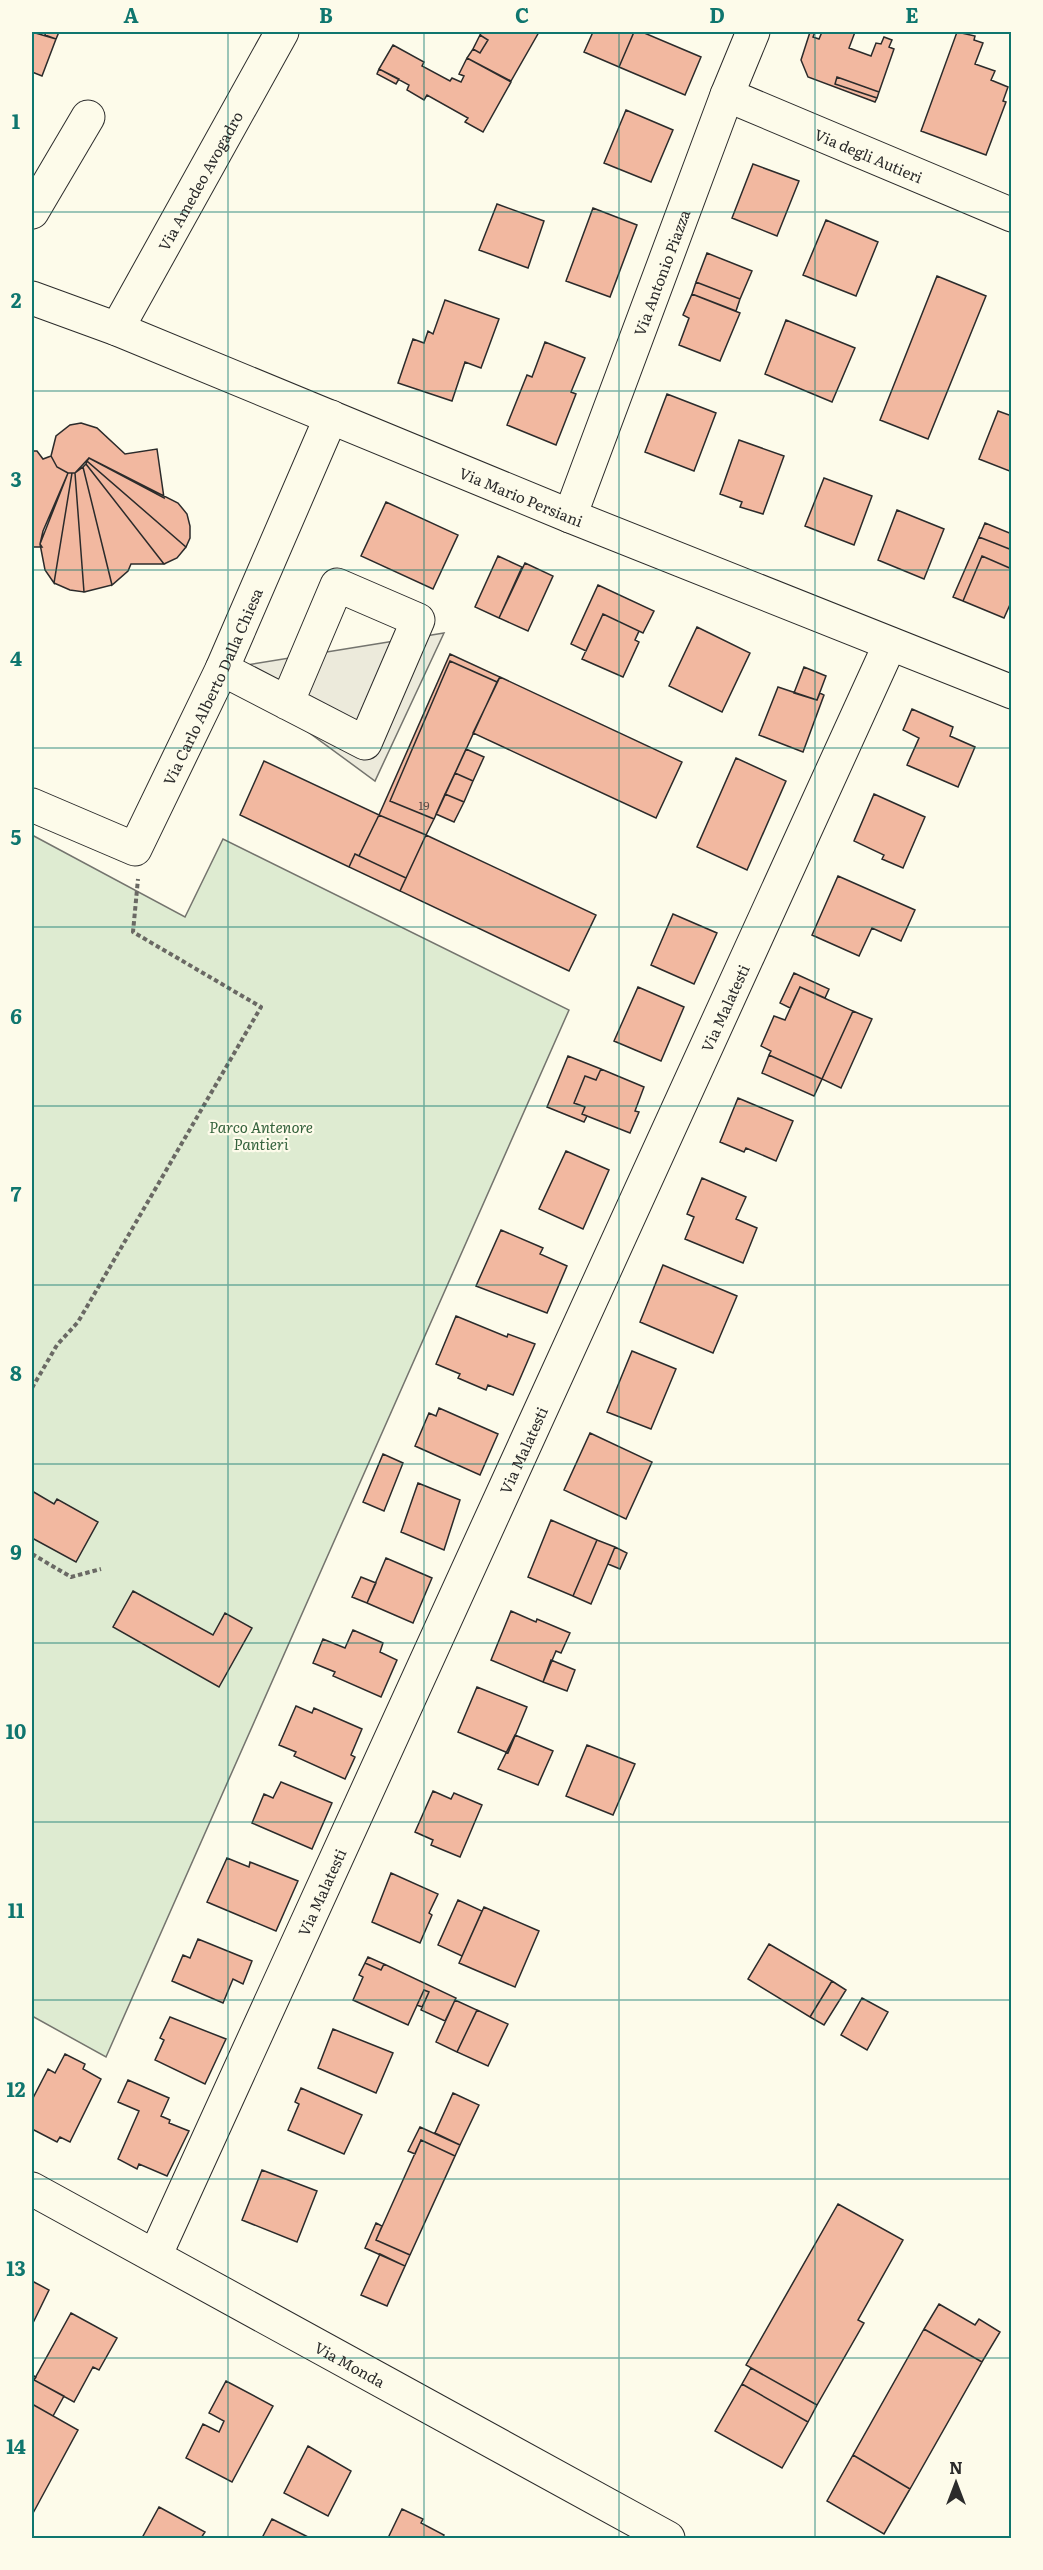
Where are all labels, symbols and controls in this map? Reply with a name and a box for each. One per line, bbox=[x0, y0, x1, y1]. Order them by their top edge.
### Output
text: A bbox=[123, 0, 139, 29]
text: B bbox=[319, 0, 333, 29]
text: C bbox=[515, 0, 529, 29]
text: D bbox=[709, 0, 725, 29]
text: E bbox=[905, 0, 919, 29]
text: 1 bbox=[12, 105, 20, 135]
street label: Via Amedeo Avogadro bbox=[151, 106, 248, 254]
street label: Via degli Autieri bbox=[811, 122, 927, 188]
street label: Via Antonio Piazza bbox=[627, 205, 695, 339]
text: 2 bbox=[11, 284, 22, 314]
street label: Via Mario Persiani bbox=[456, 460, 587, 532]
text: 3 bbox=[10, 463, 22, 493]
street label: Via Carlo Alberto Dalla Chiesa bbox=[156, 583, 268, 789]
text: 4 bbox=[10, 642, 22, 672]
house number: 19 bbox=[418, 796, 430, 814]
text: 5 bbox=[11, 821, 22, 851]
street label: Via Malatesti bbox=[694, 960, 754, 1055]
text: 6 bbox=[10, 1000, 22, 1030]
park label: Parco Antenore Pantieri bbox=[209, 1115, 313, 1155]
text: 7 bbox=[11, 1178, 22, 1208]
text: 8 bbox=[10, 1357, 22, 1387]
street label: Via Malatesti bbox=[493, 1402, 552, 1497]
text: 9 bbox=[10, 1536, 22, 1566]
text: 10 bbox=[6, 1715, 26, 1745]
street label: Via Malatesti bbox=[291, 1845, 351, 1939]
text: 11 bbox=[8, 1894, 24, 1924]
text: 12 bbox=[6, 2073, 26, 2103]
text: 13 bbox=[6, 2252, 26, 2282]
street label: Via Monda bbox=[311, 2335, 391, 2393]
text: 14 bbox=[6, 2430, 26, 2460]
north arrow bbox=[926, 2453, 986, 2513]
text: N bbox=[949, 2455, 963, 2479]

